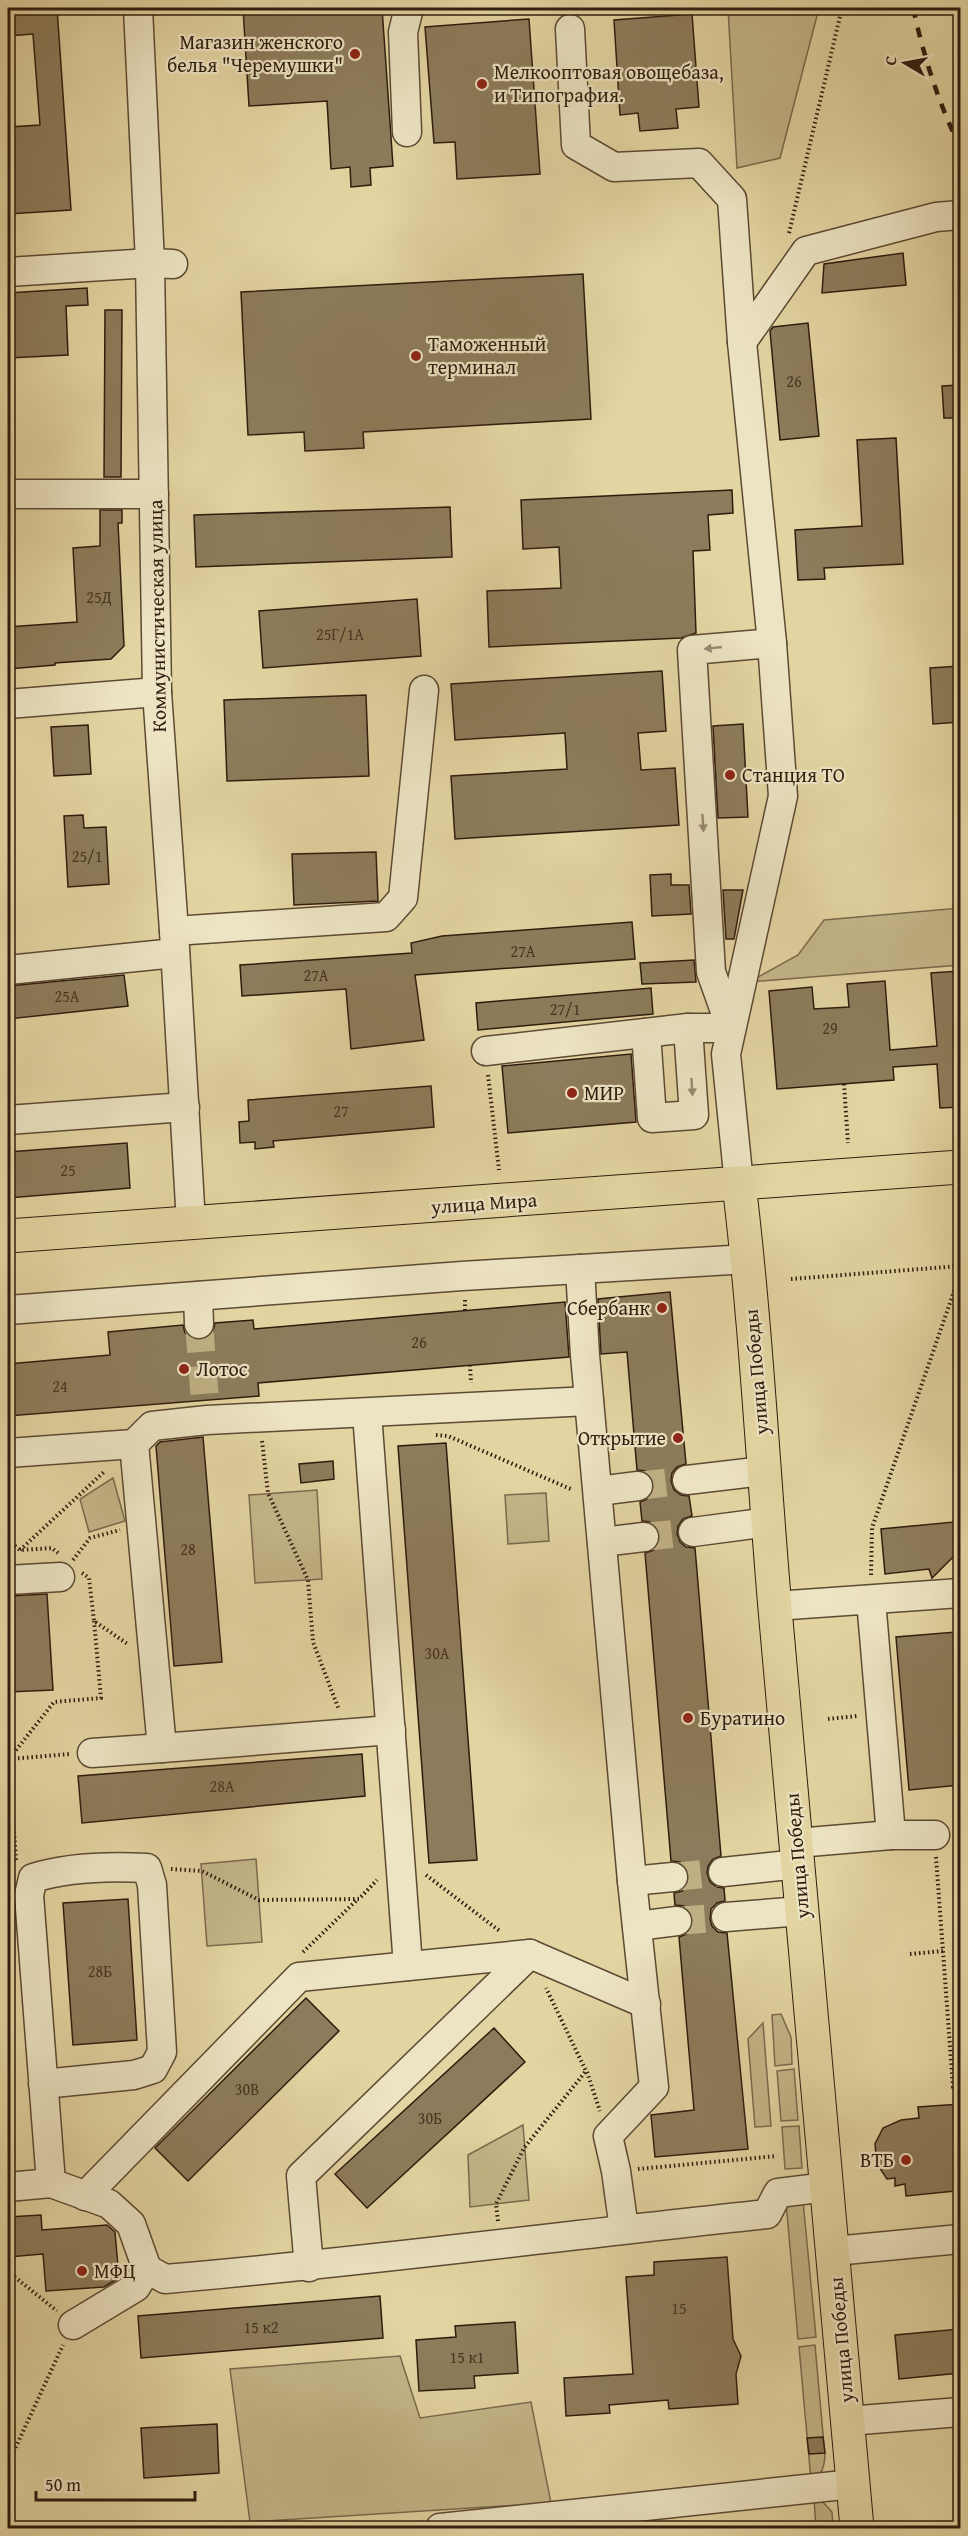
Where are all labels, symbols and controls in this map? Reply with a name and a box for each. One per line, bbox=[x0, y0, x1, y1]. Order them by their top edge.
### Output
place label: Магазин женского белья "Черемушки" bbox=[167, 27, 343, 79]
north arrow bbox=[875, 33, 935, 93]
marker: Магазин женского белья "Черемушки" bbox=[348, 47, 362, 61]
text: С bbox=[878, 54, 903, 67]
place label: Мелкооптовая овощебаза, и Типография. bbox=[494, 57, 724, 109]
marker: Мелкооптовая овощебаза, и Типография. bbox=[475, 77, 489, 91]
place label: Таможенный терминал bbox=[428, 329, 546, 381]
marker: Таможенный терминал bbox=[409, 349, 423, 363]
house number: 26 bbox=[786, 369, 802, 393]
street label: Коммунистическая улица bbox=[140, 499, 173, 733]
house number: 25Д bbox=[86, 585, 112, 609]
house number: 25Г/1А bbox=[316, 622, 364, 646]
one-way arrow bbox=[704, 643, 723, 653]
place label: Станция ТО bbox=[742, 760, 845, 789]
marker: Станция ТО bbox=[723, 768, 737, 782]
one-way arrow bbox=[698, 814, 708, 833]
house number: 25/1 bbox=[72, 844, 102, 868]
house number: 27А bbox=[510, 939, 536, 963]
house number: 27А bbox=[303, 963, 329, 987]
house number: 25А bbox=[54, 984, 80, 1008]
house number: 27/1 bbox=[550, 997, 580, 1021]
house number: 29 bbox=[822, 1016, 838, 1040]
one-way arrow bbox=[688, 1077, 697, 1096]
place label: МИР bbox=[584, 1078, 624, 1107]
marker: МИР bbox=[565, 1086, 579, 1100]
house number: 27 bbox=[333, 1099, 349, 1123]
house number: 25 bbox=[60, 1158, 76, 1182]
street label: улица Мира bbox=[429, 1184, 538, 1221]
place label: Сбербанк bbox=[567, 1293, 651, 1322]
marker: Сбербанк bbox=[655, 1301, 669, 1315]
street label: улица Победы bbox=[736, 1308, 776, 1437]
house number: 26 bbox=[411, 1330, 427, 1354]
place label: Лотос bbox=[196, 1354, 248, 1383]
marker: Лотос bbox=[177, 1362, 191, 1376]
house number: 24 bbox=[52, 1374, 68, 1398]
place label: Открытие bbox=[578, 1423, 666, 1452]
marker: Открытие bbox=[671, 1431, 685, 1445]
house number: 28 bbox=[180, 1537, 196, 1561]
house number: 30А bbox=[424, 1641, 450, 1665]
place label: Буратино bbox=[700, 1703, 785, 1732]
marker: Буратино bbox=[681, 1711, 695, 1725]
house number: 28А bbox=[209, 1774, 235, 1798]
street label: улица Победы bbox=[777, 1792, 817, 1921]
house number: 28Б bbox=[88, 1959, 112, 1983]
house number: 30В bbox=[235, 2077, 259, 2101]
house number: 30Б bbox=[418, 2106, 442, 2130]
place label: ВТБ bbox=[860, 2145, 894, 2174]
marker: ВТБ bbox=[899, 2153, 913, 2167]
place label: МФЦ bbox=[94, 2256, 136, 2285]
marker: МФЦ bbox=[75, 2264, 89, 2278]
street label: улица Победы bbox=[821, 2276, 861, 2405]
house number: 15 bbox=[671, 2296, 687, 2320]
house number: 15 к2 bbox=[243, 2315, 279, 2339]
house number: 15 к1 bbox=[449, 2345, 485, 2369]
scale bar bbox=[36, 2464, 195, 2502]
text: 50 m bbox=[45, 2471, 81, 2498]

